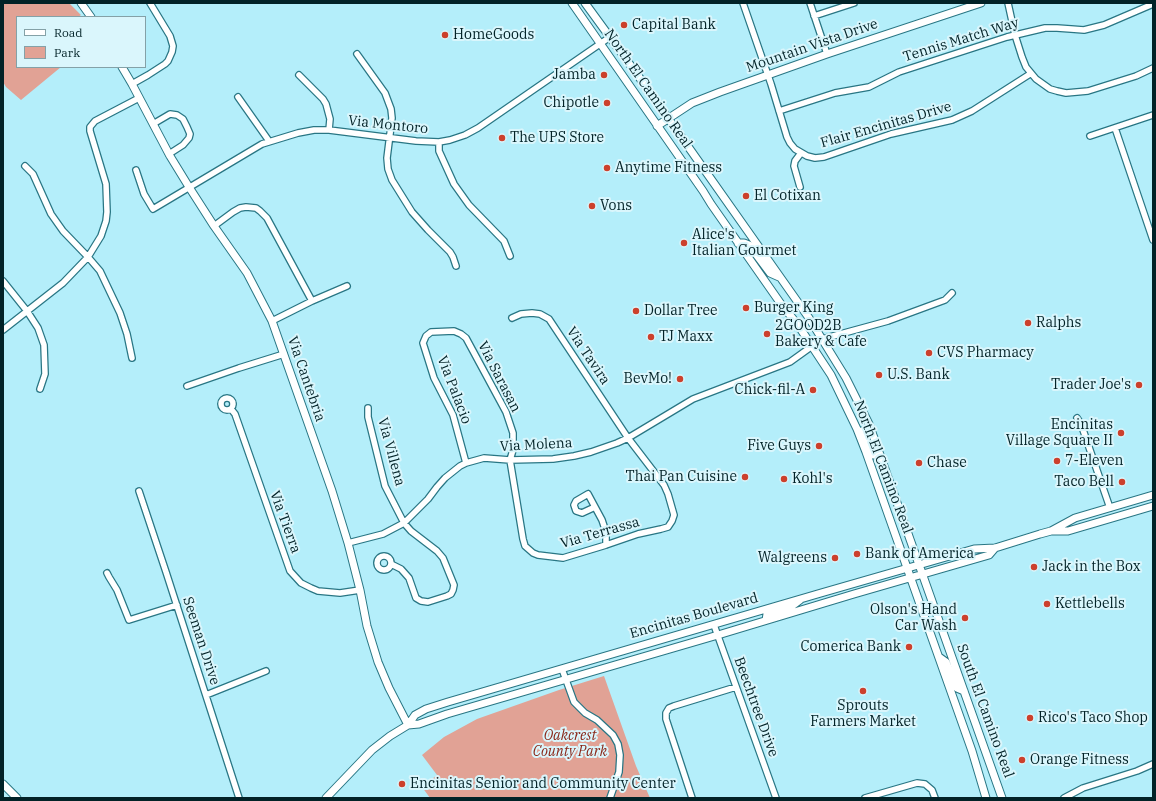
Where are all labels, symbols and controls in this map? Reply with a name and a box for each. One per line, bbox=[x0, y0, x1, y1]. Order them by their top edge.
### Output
street label: Tennis Match Way bbox=[901, 14, 1021, 66]
legend bbox=[16, 16, 146, 68]
street label: Mountain Vista Drive bbox=[744, 16, 880, 76]
place label: Capital Bank bbox=[632, 17, 716, 33]
marker: Capital Bank bbox=[619, 20, 629, 30]
text: Road bbox=[54, 25, 83, 40]
street label: North El Camino Real bbox=[601, 26, 695, 152]
place label: HomeGoods bbox=[453, 27, 534, 43]
marker: HomeGoods bbox=[440, 30, 450, 40]
text: Park bbox=[54, 45, 80, 60]
place label: Jamba bbox=[553, 67, 596, 83]
marker: Jamba bbox=[599, 70, 609, 80]
place label: Chipotle bbox=[544, 95, 599, 111]
marker: Chipotle bbox=[602, 98, 612, 108]
street label: Flair Encinitas Drive bbox=[819, 98, 953, 152]
street label: Via Montoro bbox=[347, 112, 429, 138]
place label: The UPS Store bbox=[510, 130, 604, 146]
marker: The UPS Store bbox=[497, 133, 507, 143]
place label: Anytime Fitness bbox=[615, 160, 722, 176]
marker: Anytime Fitness bbox=[602, 163, 612, 173]
place label: El Cotixan bbox=[754, 188, 821, 204]
marker: El Cotixan bbox=[741, 191, 751, 201]
place label: Vons bbox=[600, 198, 632, 214]
marker: Vons bbox=[587, 201, 597, 211]
place label: Alice's Italian Gourmet bbox=[692, 227, 797, 260]
marker: Alice's Italian Gourmet bbox=[679, 238, 689, 248]
place label: Burger King bbox=[754, 300, 833, 316]
place label: Dollar Tree bbox=[644, 303, 717, 319]
marker: Burger King bbox=[741, 303, 751, 313]
marker: Dollar Tree bbox=[631, 306, 641, 316]
place label: Ralphs bbox=[1036, 315, 1081, 331]
place label: 2GOOD2B Bakery & Cafe bbox=[775, 318, 867, 350]
marker: Ralphs bbox=[1023, 318, 1033, 328]
street label: Via Tavira bbox=[563, 324, 613, 388]
place label: TJ Maxx bbox=[659, 329, 713, 345]
marker: 2GOOD2B Bakery & Cafe bbox=[762, 329, 772, 339]
marker: TJ Maxx bbox=[646, 332, 656, 342]
street label: Via Cantebria bbox=[284, 334, 328, 424]
street label: Via Sarasan bbox=[474, 339, 524, 415]
place label: CVS Pharmacy bbox=[937, 345, 1034, 361]
marker: CVS Pharmacy bbox=[924, 348, 934, 358]
street label: Via Palacio bbox=[433, 353, 475, 427]
place label: U.S. Bank bbox=[887, 367, 950, 383]
marker: U.S. Bank bbox=[874, 370, 884, 380]
place label: BevMo! bbox=[624, 371, 672, 387]
marker: BevMo! bbox=[675, 374, 685, 384]
place label: Trader Joe's bbox=[1051, 377, 1131, 393]
marker: Trader Joe's bbox=[1134, 380, 1144, 390]
place label: Chick-fil-A bbox=[735, 382, 805, 398]
marker: Chick-fil-A bbox=[808, 385, 818, 395]
street label: North El Camino Real bbox=[850, 398, 916, 536]
street label: Via Villena bbox=[374, 416, 408, 488]
place label: Encinitas Village Square II bbox=[1006, 417, 1113, 450]
marker: Encinitas Village Square II bbox=[1116, 428, 1126, 438]
street label: Via Molena bbox=[499, 435, 573, 455]
place label: Five Guys bbox=[747, 438, 811, 454]
marker: Five Guys bbox=[814, 441, 824, 451]
place label: 7-Eleven bbox=[1065, 453, 1123, 469]
place label: Chase bbox=[927, 455, 967, 471]
marker: 7-Eleven bbox=[1052, 456, 1062, 466]
marker: Chase bbox=[914, 458, 924, 468]
place label: Thai Pan Cuisine bbox=[626, 469, 737, 485]
place label: Kohl's bbox=[792, 471, 833, 487]
marker: Thai Pan Cuisine bbox=[740, 472, 750, 482]
marker: Kohl's bbox=[779, 474, 789, 484]
place label: Taco Bell bbox=[1054, 474, 1114, 490]
marker: Taco Bell bbox=[1117, 477, 1127, 487]
street label: Via Tierra bbox=[266, 488, 304, 556]
street label: Via Terrassa bbox=[558, 514, 642, 552]
place label: Bank of America bbox=[865, 546, 974, 562]
marker: Bank of America bbox=[852, 549, 862, 559]
place label: Walgreens bbox=[758, 550, 827, 566]
marker: Walgreens bbox=[830, 553, 840, 563]
place label: Jack in the Box bbox=[1042, 559, 1141, 575]
marker: Jack in the Box bbox=[1029, 562, 1039, 572]
street label: Encinitas Boulevard bbox=[628, 590, 760, 642]
street label: Seeman Drive bbox=[179, 595, 223, 687]
place label: Kettlebells bbox=[1055, 596, 1125, 612]
marker: Kettlebells bbox=[1042, 599, 1052, 609]
place label: Olson's Hand Car Wash bbox=[870, 602, 957, 634]
marker: Olson's Hand Car Wash bbox=[960, 613, 970, 623]
place label: Comerica Bank bbox=[800, 639, 901, 655]
marker: Comerica Bank bbox=[904, 642, 914, 652]
street label: South El Camino Real bbox=[953, 642, 1017, 780]
street label: Beechtree Drive bbox=[730, 655, 782, 759]
marker: Sprouts Farmers Market bbox=[858, 686, 868, 696]
place label: Sprouts Farmers Market bbox=[810, 698, 916, 730]
place label: Rico's Taco Shop bbox=[1038, 710, 1148, 726]
marker: Rico's Taco Shop bbox=[1025, 713, 1035, 723]
park label: Oakcrest County Park bbox=[533, 728, 607, 760]
place label: Orange Fitness bbox=[1030, 752, 1129, 768]
marker: Orange Fitness bbox=[1017, 755, 1027, 765]
place label: Encinitas Senior and Community Center bbox=[410, 776, 676, 792]
marker: Encinitas Senior and Community Center bbox=[397, 779, 407, 789]

